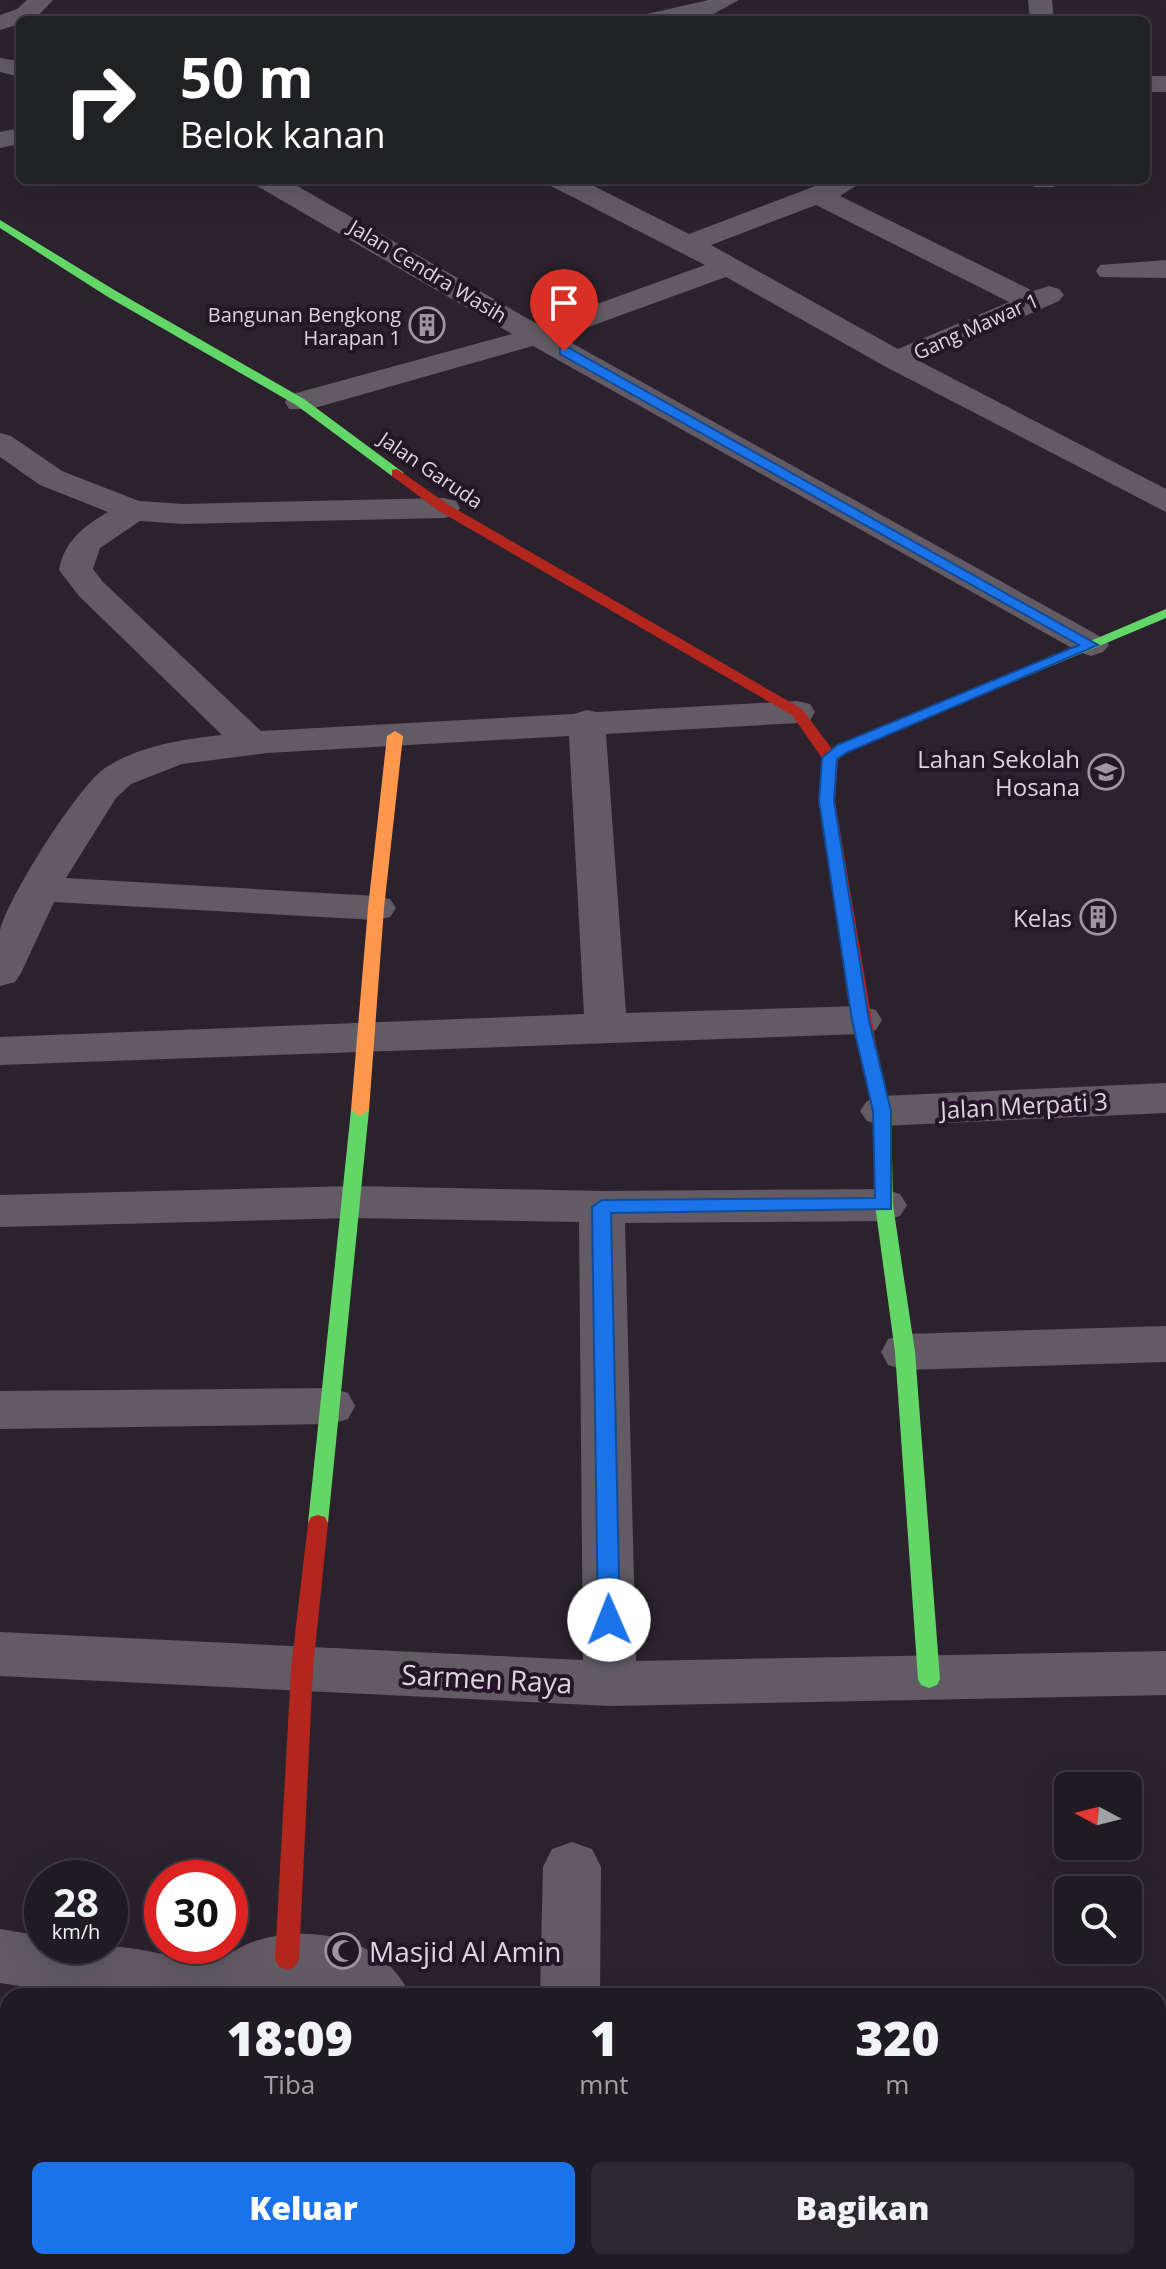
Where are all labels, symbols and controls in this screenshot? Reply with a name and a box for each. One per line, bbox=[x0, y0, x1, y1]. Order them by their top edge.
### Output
text: 50 m bbox=[180, 38, 314, 114]
icon: right bbox=[48, 48, 152, 152]
text: Belok kanan bbox=[180, 110, 386, 159]
street label: Jalan Cendra Wasih bbox=[342, 212, 512, 329]
pin bbox=[530, 269, 598, 351]
icon: arrive bbox=[542, 281, 586, 325]
street label: Gang Mawar 1 bbox=[909, 286, 1043, 366]
place label: Bangunan Bengkong Harapan 1 bbox=[208, 301, 401, 351]
building icon: Bangunan Bengkong Harapan 1 bbox=[408, 306, 446, 344]
street label: Jalan Garuda bbox=[372, 424, 488, 515]
place label: Lahan Sekolah Hosana bbox=[917, 742, 1080, 803]
school or university icon: Lahan Sekolah Hosana bbox=[1087, 753, 1125, 791]
building icon: Kelas bbox=[1079, 898, 1117, 936]
place label: Kelas bbox=[1013, 901, 1072, 934]
street label: Jalan Merpati 3 bbox=[937, 1084, 1109, 1126]
position arrow bbox=[567, 1578, 651, 1662]
street label: Sarmen Raya bbox=[401, 1655, 573, 1701]
north arrow bbox=[1054, 1772, 1142, 1860]
map controls bbox=[1054, 1772, 1142, 1964]
speed limit sign: 30 bbox=[144, 1860, 248, 1964]
text: 28 bbox=[53, 1874, 99, 1929]
button: search bbox=[1054, 1876, 1142, 1964]
text: km/h bbox=[52, 1918, 100, 1945]
mosque icon: Masjid Al Amin bbox=[324, 1932, 362, 1970]
place label: Masjid Al Amin bbox=[369, 1932, 562, 1970]
text: 18:09 bbox=[226, 2005, 353, 2070]
text: 1 bbox=[590, 2005, 618, 2070]
text: 320 bbox=[855, 2005, 940, 2070]
text: Tiba bbox=[264, 2066, 315, 2102]
text: mnt bbox=[579, 2066, 629, 2102]
text: m bbox=[885, 2066, 909, 2102]
button: Keluar bbox=[32, 2162, 575, 2254]
button: Bagikan bbox=[591, 2162, 1134, 2254]

